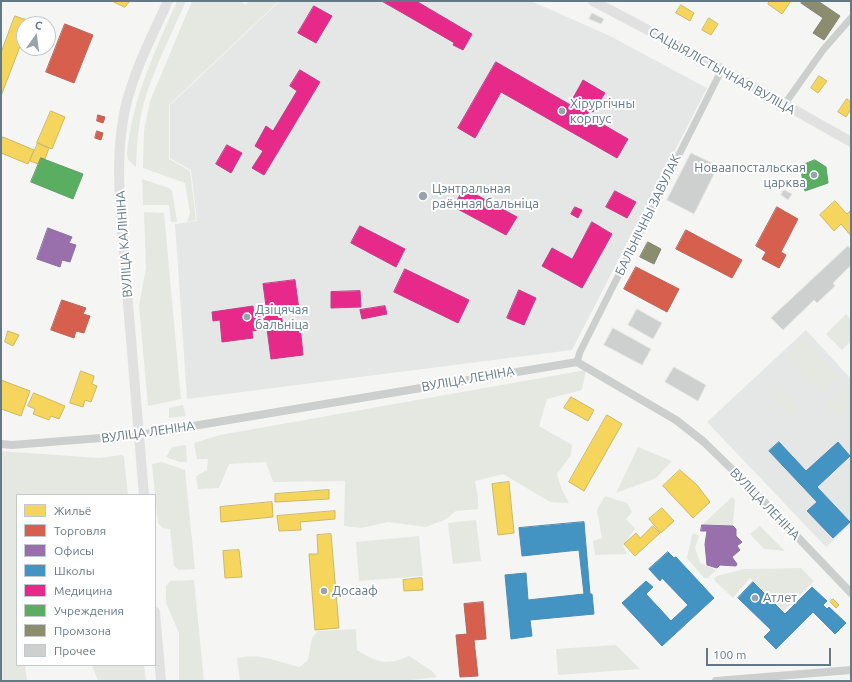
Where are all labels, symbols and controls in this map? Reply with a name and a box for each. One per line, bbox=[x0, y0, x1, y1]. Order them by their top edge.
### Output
north arrow bbox=[16, 16, 56, 56]
text: С bbox=[34, 19, 44, 32]
street label: САЦЫЯЛІСТЫЧНАЯ ВУЛІЦА bbox=[646, 24, 798, 118]
place label: Хірургічны корпус bbox=[570, 96, 635, 127]
marker: Хірургічны корпус bbox=[557, 106, 567, 116]
street label: БАЛЬНІЧНЫ ЗАВУЛАК bbox=[612, 152, 684, 278]
place label: Новаапостальская царква bbox=[694, 160, 806, 191]
marker: Новаапостальская царква bbox=[809, 170, 819, 180]
place label: Цэнтральная раённая бальніца bbox=[432, 181, 539, 212]
street label: ВУЛІЦА КАЛІНІНА bbox=[112, 190, 136, 298]
marker: Цэнтральная раённая бальніца bbox=[417, 190, 429, 202]
place label: Дзіцячая бальніца bbox=[255, 302, 309, 333]
marker: Дзіцячая бальніца bbox=[242, 312, 252, 322]
street label: ВУЛІЦА ЛЕНІНА bbox=[420, 363, 516, 395]
street label: ВУЛІЦА ЛЕНІНА bbox=[100, 418, 196, 446]
street label: ВУЛІЦА ЛЕНІНА bbox=[727, 465, 803, 543]
legend bbox=[16, 494, 156, 666]
text: Жильё bbox=[54, 504, 91, 517]
text: Торговля bbox=[54, 524, 106, 537]
text: Офисы bbox=[54, 544, 94, 557]
text: Школы bbox=[54, 564, 95, 577]
place label: Досааф bbox=[332, 583, 378, 599]
text: Медицина bbox=[54, 584, 112, 597]
marker: Досааф bbox=[319, 586, 329, 596]
place label: Атлет bbox=[763, 590, 797, 606]
marker: Атлет bbox=[750, 593, 760, 603]
text: Учреждения bbox=[54, 604, 124, 617]
text: Промзона bbox=[54, 624, 111, 637]
scale bar bbox=[708, 640, 833, 666]
text: Прочее bbox=[54, 644, 96, 657]
text: 100 m bbox=[713, 648, 746, 661]

